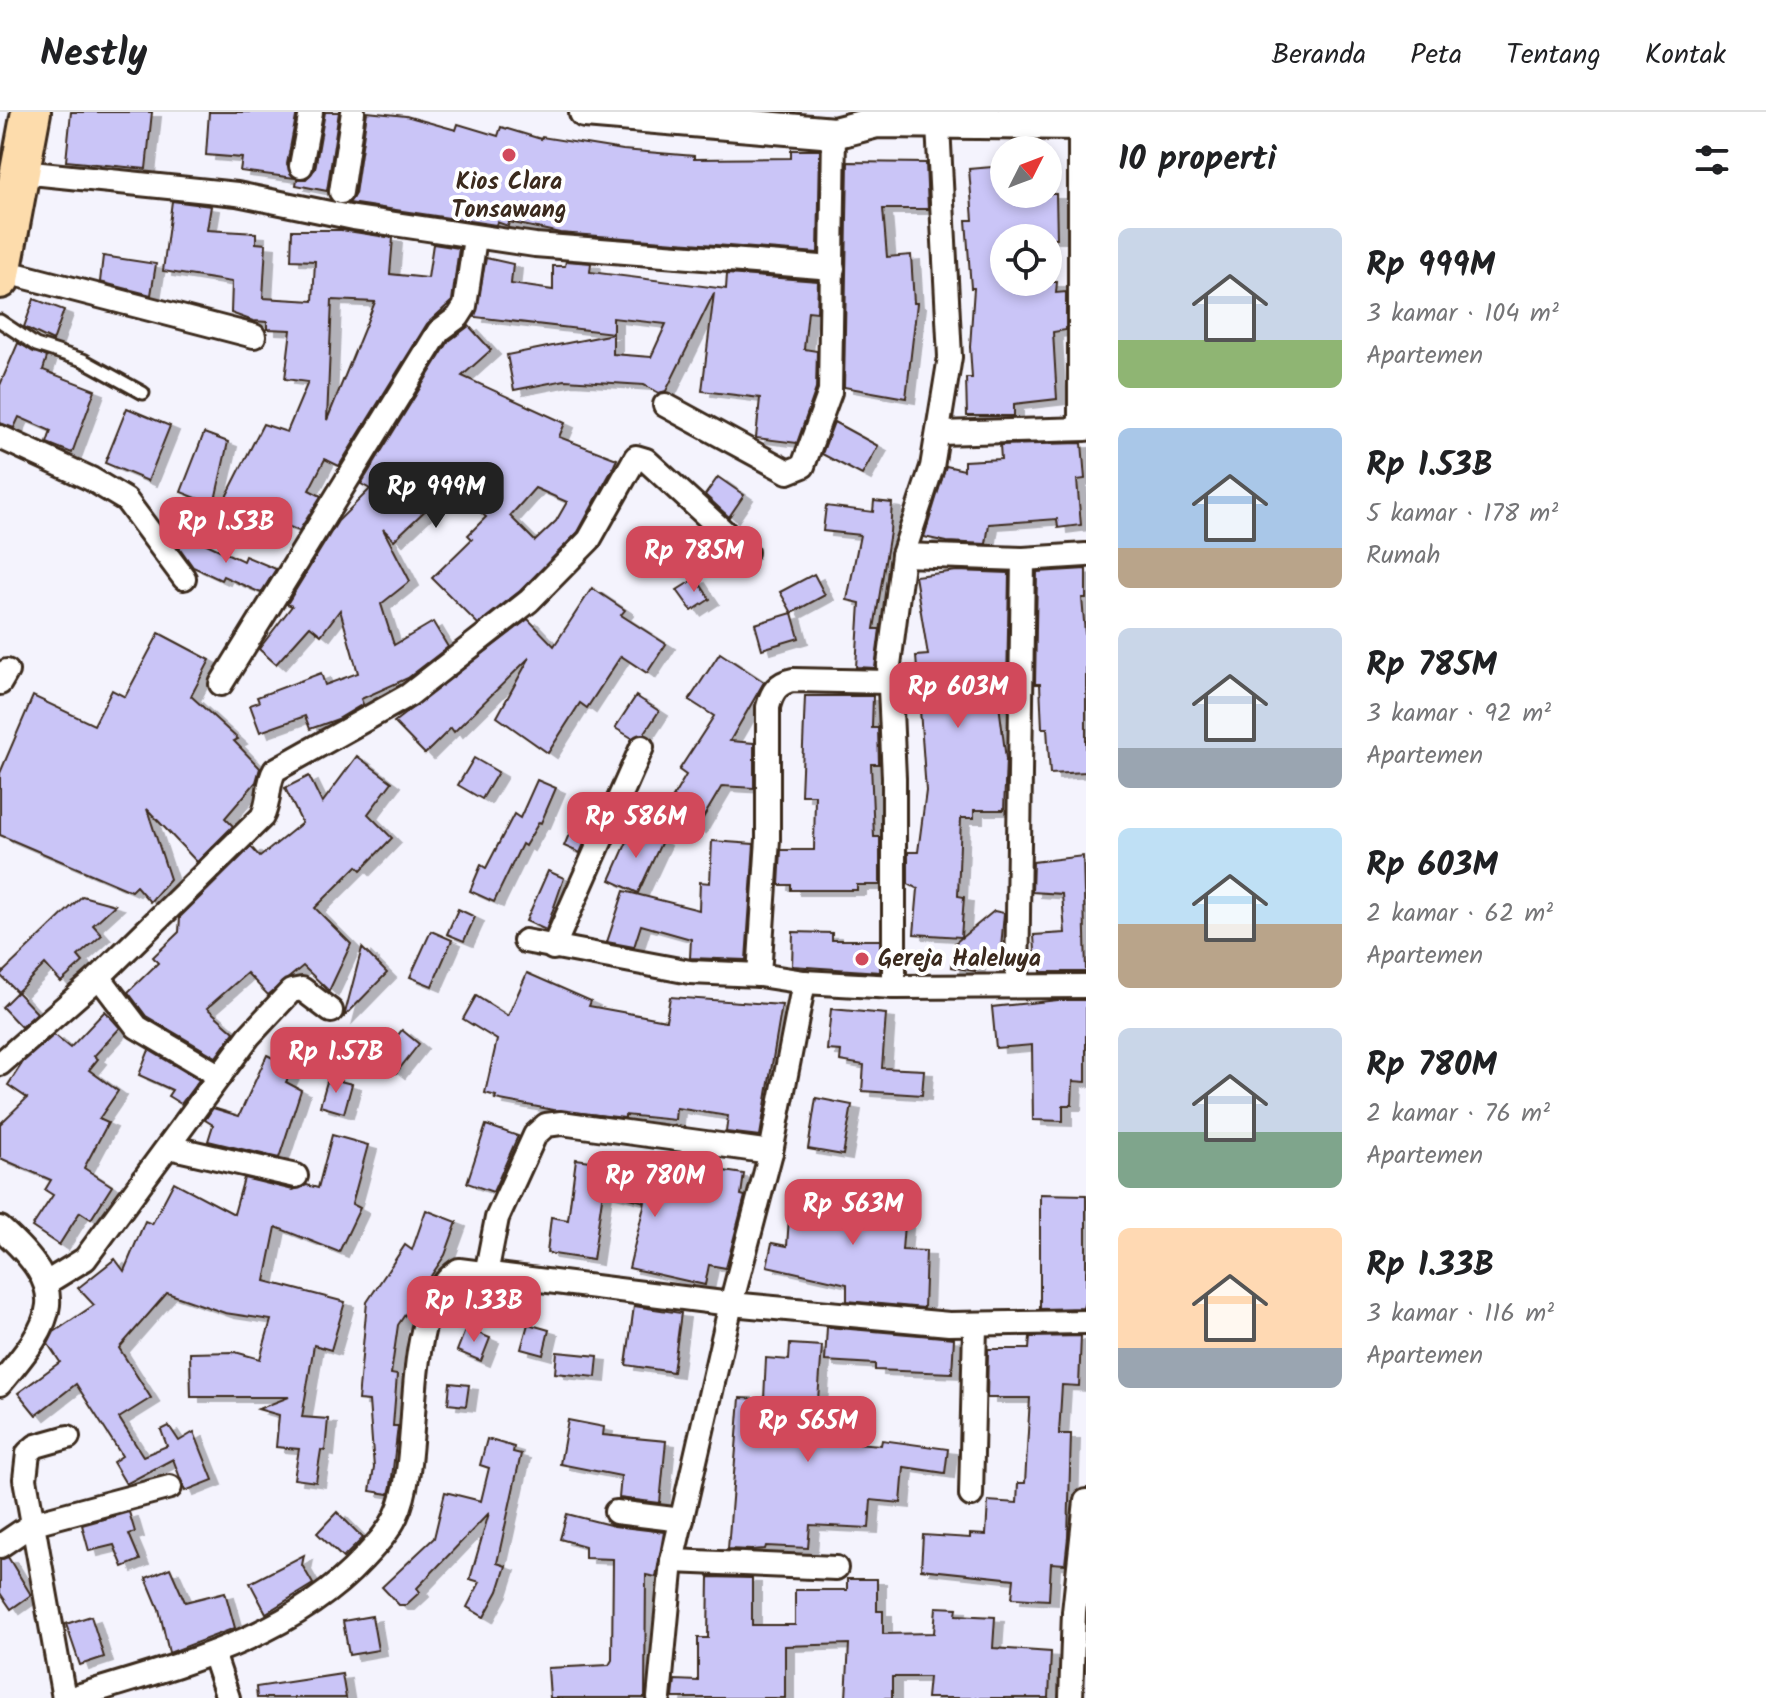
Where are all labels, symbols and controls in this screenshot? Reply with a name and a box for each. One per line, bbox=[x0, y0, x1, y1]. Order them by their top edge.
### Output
text: Nestly bbox=[40, 25, 147, 85]
text: Beranda bbox=[1271, 33, 1366, 78]
text: Peta bbox=[1410, 33, 1462, 78]
text: Tentang bbox=[1506, 33, 1601, 78]
text: Kontak bbox=[1645, 33, 1726, 78]
text: 10 properti bbox=[1118, 133, 1276, 187]
north arrow bbox=[990, 136, 1062, 208]
map controls bbox=[990, 136, 1062, 296]
icon: filters bbox=[1690, 138, 1734, 182]
marker: Kios Clara Tonsawang bbox=[500, 146, 518, 164]
place label: Kios Clara Tonsawang bbox=[452, 163, 566, 230]
button: locate bbox=[990, 224, 1062, 296]
text: Rp 999M bbox=[1366, 239, 1495, 293]
icon: home bbox=[1182, 260, 1278, 356]
text: 3 kamar · 104 m² bbox=[1366, 293, 1559, 335]
text: Apartemen bbox=[1366, 335, 1483, 377]
text: Rp 1.53B bbox=[1366, 439, 1493, 493]
icon: home bbox=[1182, 460, 1278, 556]
pin: Rp 999M bbox=[362, 462, 510, 530]
text: Rp 999M bbox=[387, 467, 485, 509]
text: 5 kamar · 178 m² bbox=[1366, 493, 1558, 535]
pin: Rp 1.53B bbox=[143, 497, 309, 565]
text: Rp 1.53B bbox=[177, 502, 275, 544]
pin: Rp 785M bbox=[620, 526, 768, 594]
text: Rp 785M bbox=[644, 531, 744, 573]
text: Rumah bbox=[1366, 535, 1441, 577]
text: Rp 785M bbox=[1366, 639, 1497, 693]
icon: home bbox=[1182, 660, 1278, 756]
pin: Rp 603M bbox=[884, 662, 1032, 730]
text: Rp 603M bbox=[908, 667, 1008, 709]
text: 3 kamar · 92 m² bbox=[1366, 693, 1551, 735]
text: Apartemen bbox=[1366, 735, 1483, 777]
pin: Rp 586M bbox=[562, 792, 710, 860]
text: Rp 586M bbox=[585, 797, 687, 839]
text: Rp 603M bbox=[1366, 839, 1498, 893]
icon: home bbox=[1182, 860, 1278, 956]
text: 2 kamar · 62 m² bbox=[1366, 893, 1553, 935]
text: Apartemen bbox=[1366, 935, 1483, 977]
place label: Gereja Haleluya bbox=[878, 940, 1041, 979]
marker: Gereja Haleluya bbox=[853, 950, 871, 968]
pin: Rp 1.57B bbox=[253, 1027, 419, 1095]
text: Rp 1.57B bbox=[288, 1032, 384, 1074]
text: Rp 780M bbox=[1366, 1039, 1497, 1093]
icon: home bbox=[1182, 1060, 1278, 1156]
text: 2 kamar · 76 m² bbox=[1366, 1093, 1550, 1135]
text: Apartemen bbox=[1366, 1135, 1483, 1177]
pin: Rp 780M bbox=[581, 1151, 729, 1219]
text: Rp 780M bbox=[605, 1156, 705, 1198]
pin: Rp 563M bbox=[779, 1179, 927, 1247]
text: Rp 563M bbox=[803, 1184, 903, 1226]
text: Rp 1.33B bbox=[1366, 1239, 1495, 1293]
icon: home bbox=[1182, 1260, 1278, 1356]
pin: Rp 1.33B bbox=[391, 1276, 557, 1344]
text: Rp 1.33B bbox=[425, 1281, 523, 1323]
text: 3 kamar · 116 m² bbox=[1366, 1293, 1554, 1335]
text: Apartemen bbox=[1366, 1335, 1483, 1377]
pin: Rp 565M bbox=[734, 1396, 882, 1464]
text: Rp 565M bbox=[758, 1401, 858, 1443]

